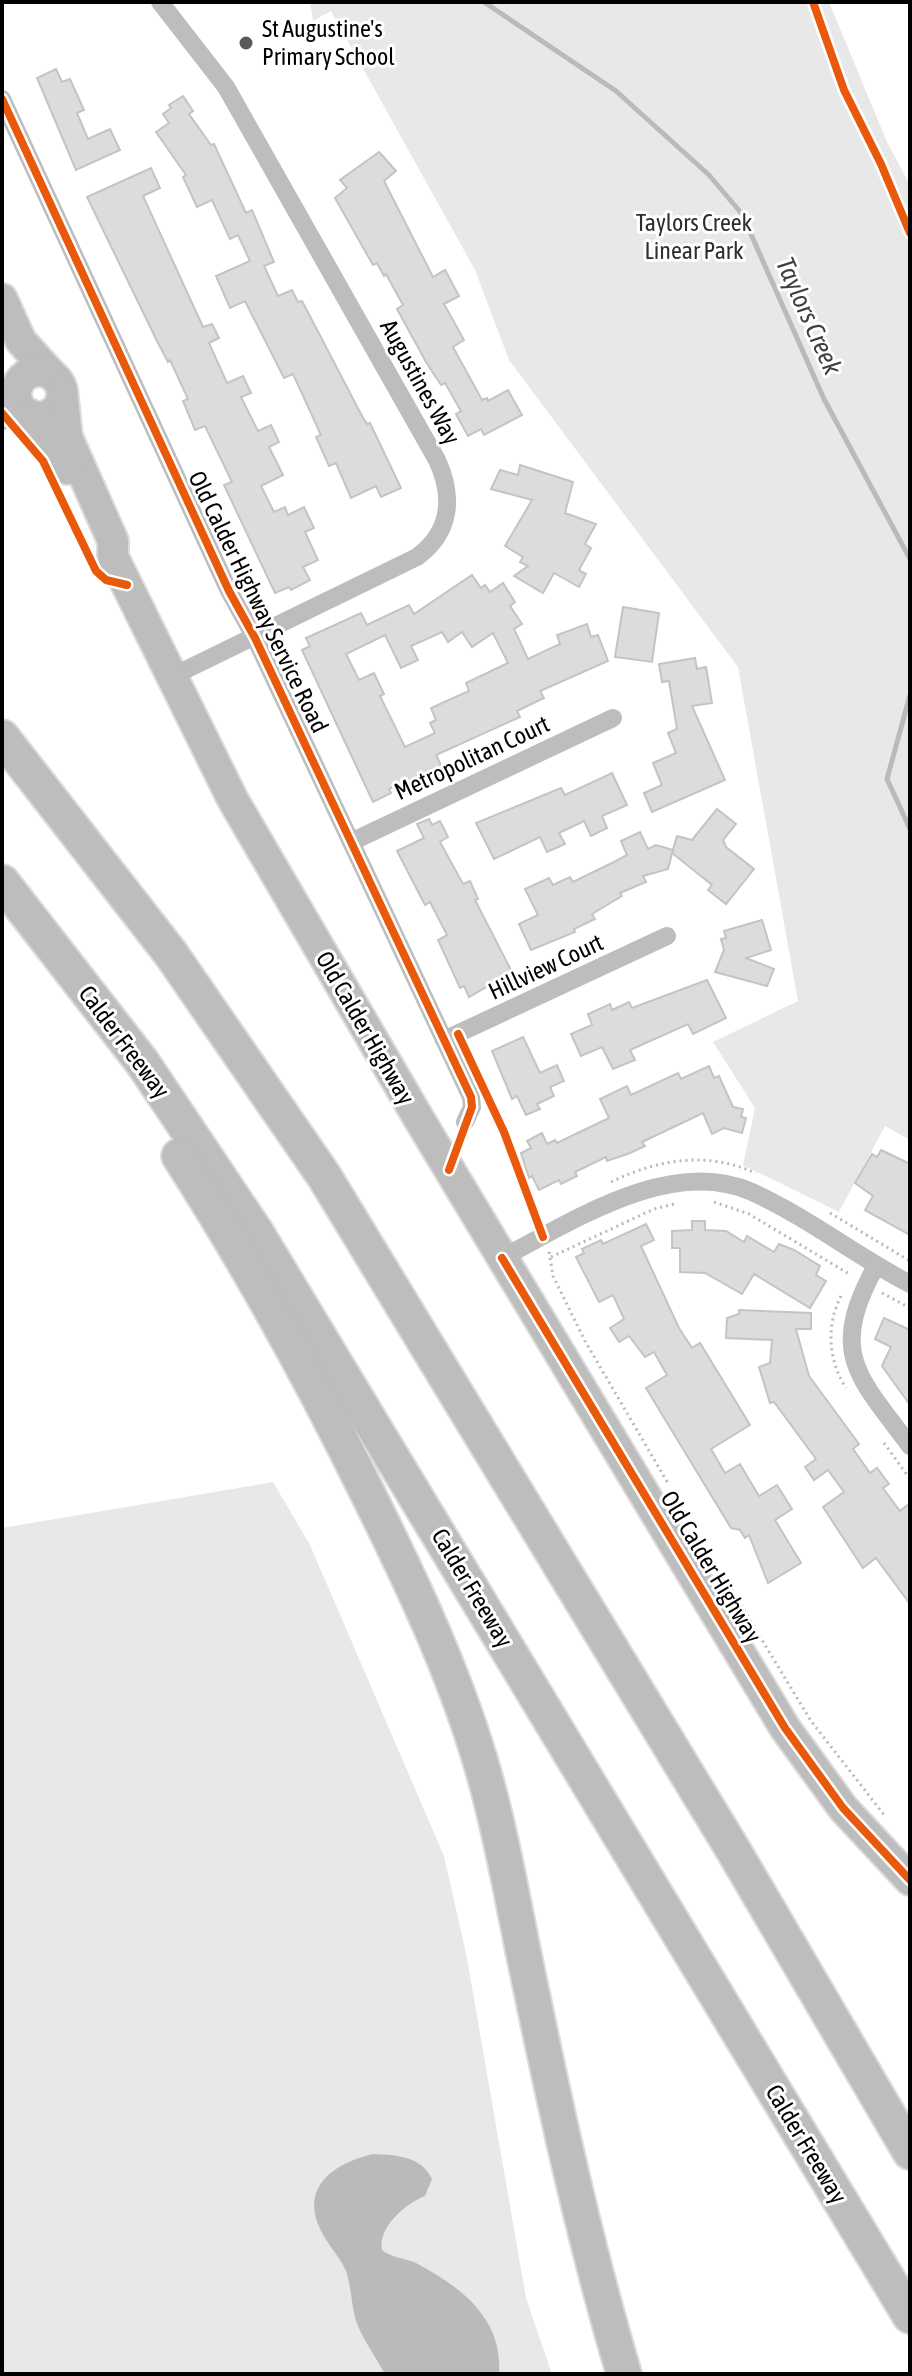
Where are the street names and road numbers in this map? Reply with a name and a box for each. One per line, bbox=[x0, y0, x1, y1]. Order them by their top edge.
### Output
street label: Augustines Way bbox=[375, 315, 466, 449]
street label: Old Calder Highway Service Road bbox=[183, 467, 334, 737]
street label: Metropolitan Court bbox=[390, 710, 553, 805]
street label: Hillview Court bbox=[484, 928, 607, 1005]
street label: Old Calder Highway bbox=[311, 946, 420, 1109]
street label: Calder Freeway bbox=[73, 980, 175, 1103]
street label: Old Calder Highway bbox=[656, 1486, 767, 1648]
street label: Calder Freeway bbox=[426, 1524, 518, 1652]
street label: Calder Freeway bbox=[760, 2080, 852, 2208]

